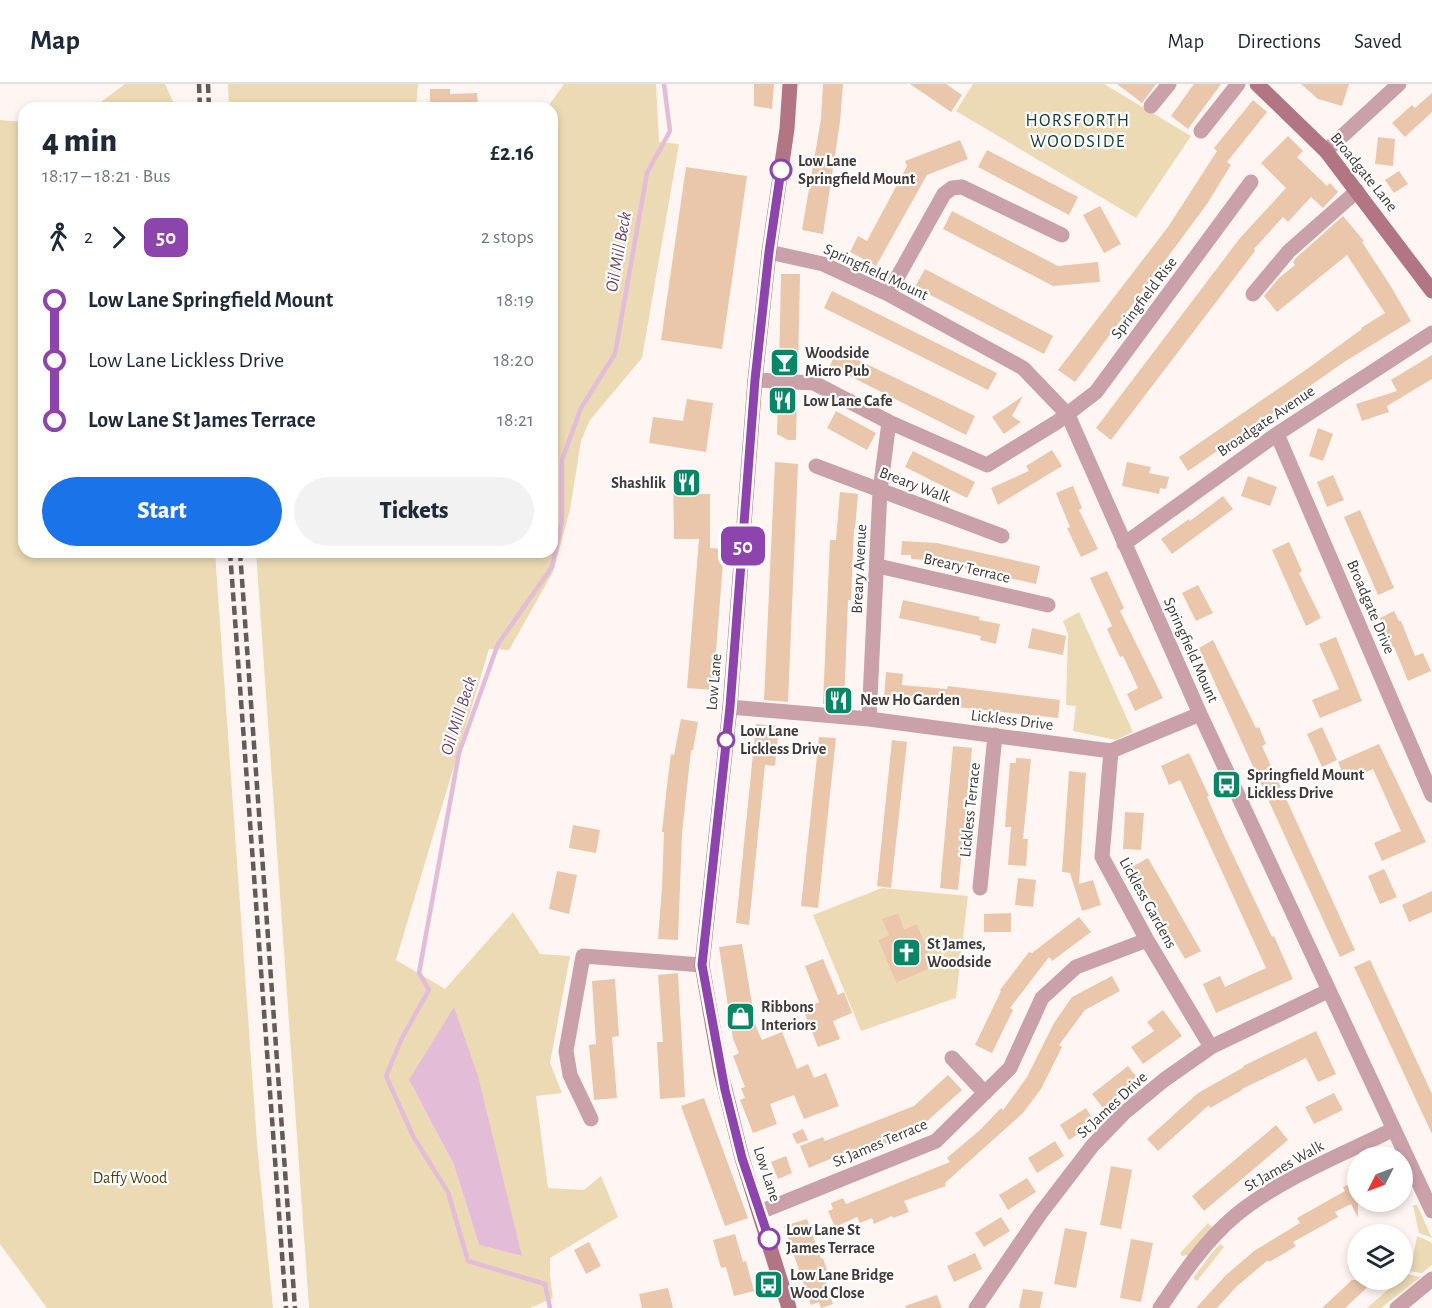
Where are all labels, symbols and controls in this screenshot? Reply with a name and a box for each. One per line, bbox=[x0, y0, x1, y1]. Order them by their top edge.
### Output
text: Map bbox=[30, 27, 80, 55]
text: Map bbox=[1168, 31, 1204, 52]
text: Directions bbox=[1237, 31, 1321, 52]
text: Saved bbox=[1354, 31, 1402, 52]
district label: HORSFORTH WOODSIDE bbox=[1025, 112, 1131, 151]
text: 4 min bbox=[42, 125, 117, 158]
street label: Broadgate Lane bbox=[1327, 129, 1401, 215]
text: £2.16 bbox=[490, 142, 534, 164]
place label: Low Lane Springfield Mount bbox=[798, 153, 916, 187]
marker: Low Lane Springfield Mount bbox=[770, 159, 792, 181]
text: 18:17 – 18:21 · Bus bbox=[42, 166, 171, 186]
water label: Oil Mill Beck bbox=[603, 210, 635, 294]
icon: walk bbox=[42, 221, 75, 254]
icon: forward bbox=[102, 221, 135, 254]
text: 2 bbox=[84, 227, 93, 247]
text: 50 bbox=[156, 227, 176, 248]
text: 2 stops bbox=[481, 227, 534, 247]
street label: Springfield Mount bbox=[821, 241, 931, 303]
street label: Springfield Rise bbox=[1108, 254, 1180, 342]
text: Low Lane Springfield Mount bbox=[88, 289, 333, 311]
text: 18:19 bbox=[497, 290, 534, 310]
place label: Woodside Micro Pub bbox=[805, 345, 870, 379]
bar icon: Woodside Micro Pub bbox=[768, 346, 800, 378]
text: Low Lane Lickless Drive bbox=[88, 349, 284, 371]
text: 18:20 bbox=[493, 350, 534, 370]
street label: Broadgate Avenue bbox=[1214, 383, 1318, 459]
restaurant icon: Low Lane Cafe bbox=[766, 385, 798, 417]
place label: Low Lane Cafe bbox=[803, 393, 893, 409]
text: Low Lane St James Terrace bbox=[88, 409, 316, 431]
text: 18:21 bbox=[497, 410, 534, 430]
street label: Breary Walk bbox=[877, 464, 954, 507]
restaurant icon: Shashlik bbox=[671, 467, 703, 499]
place label: Shashlik bbox=[611, 475, 666, 491]
button: Start bbox=[42, 477, 282, 546]
button: Tickets bbox=[294, 477, 534, 546]
street label: Breary Avenue bbox=[849, 524, 870, 614]
line badge: 50 bbox=[716, 526, 770, 566]
text: 50 bbox=[733, 536, 753, 557]
street label: Breary Terrace bbox=[922, 550, 1012, 587]
street label: Broadgate Drive bbox=[1344, 558, 1398, 656]
street label: Springfield Mount bbox=[1161, 595, 1221, 705]
street label: Low Lane bbox=[704, 653, 724, 711]
water label: Oil Mill Beck bbox=[438, 675, 480, 757]
restaurant icon: New Ho Garden bbox=[823, 684, 855, 716]
place label: New Ho Garden bbox=[860, 692, 960, 708]
street label: Lickless Drive bbox=[970, 707, 1054, 733]
place label: Low Lane Lickless Drive bbox=[740, 723, 827, 757]
marker: Low Lane Lickless Drive bbox=[717, 731, 735, 749]
street label: Lickless Terrace bbox=[957, 762, 983, 858]
place label: Springfield Mount Lickless Drive bbox=[1247, 767, 1365, 801]
bus stop icon: Springfield Mount Lickless Drive bbox=[1210, 768, 1242, 800]
street label: Lickless Gardens bbox=[1116, 855, 1180, 951]
place label: St James, Woodside bbox=[927, 936, 992, 970]
church icon: St James, Woodside bbox=[890, 937, 922, 969]
place label: Ribbons Interiors bbox=[761, 999, 816, 1033]
shop icon: Ribbons Interiors bbox=[724, 1000, 756, 1032]
street label: St James Drive bbox=[1074, 1069, 1150, 1141]
street label: St James Terrace bbox=[830, 1116, 930, 1170]
street label: St James Walk bbox=[1242, 1137, 1327, 1194]
street label: Low Lane bbox=[751, 1144, 783, 1204]
north arrow bbox=[1347, 1146, 1413, 1212]
map controls bbox=[1347, 1146, 1413, 1290]
park label: Daffy Wood bbox=[93, 1170, 167, 1187]
place label: Low Lane St James Terrace bbox=[786, 1222, 875, 1256]
button: layers bbox=[1347, 1224, 1413, 1290]
marker: Low Lane St James Terrace bbox=[758, 1228, 780, 1250]
place label: Low Lane Bridge Wood Close bbox=[790, 1267, 894, 1301]
bus stop icon: Low Lane Bridge Wood Close bbox=[753, 1268, 785, 1300]

